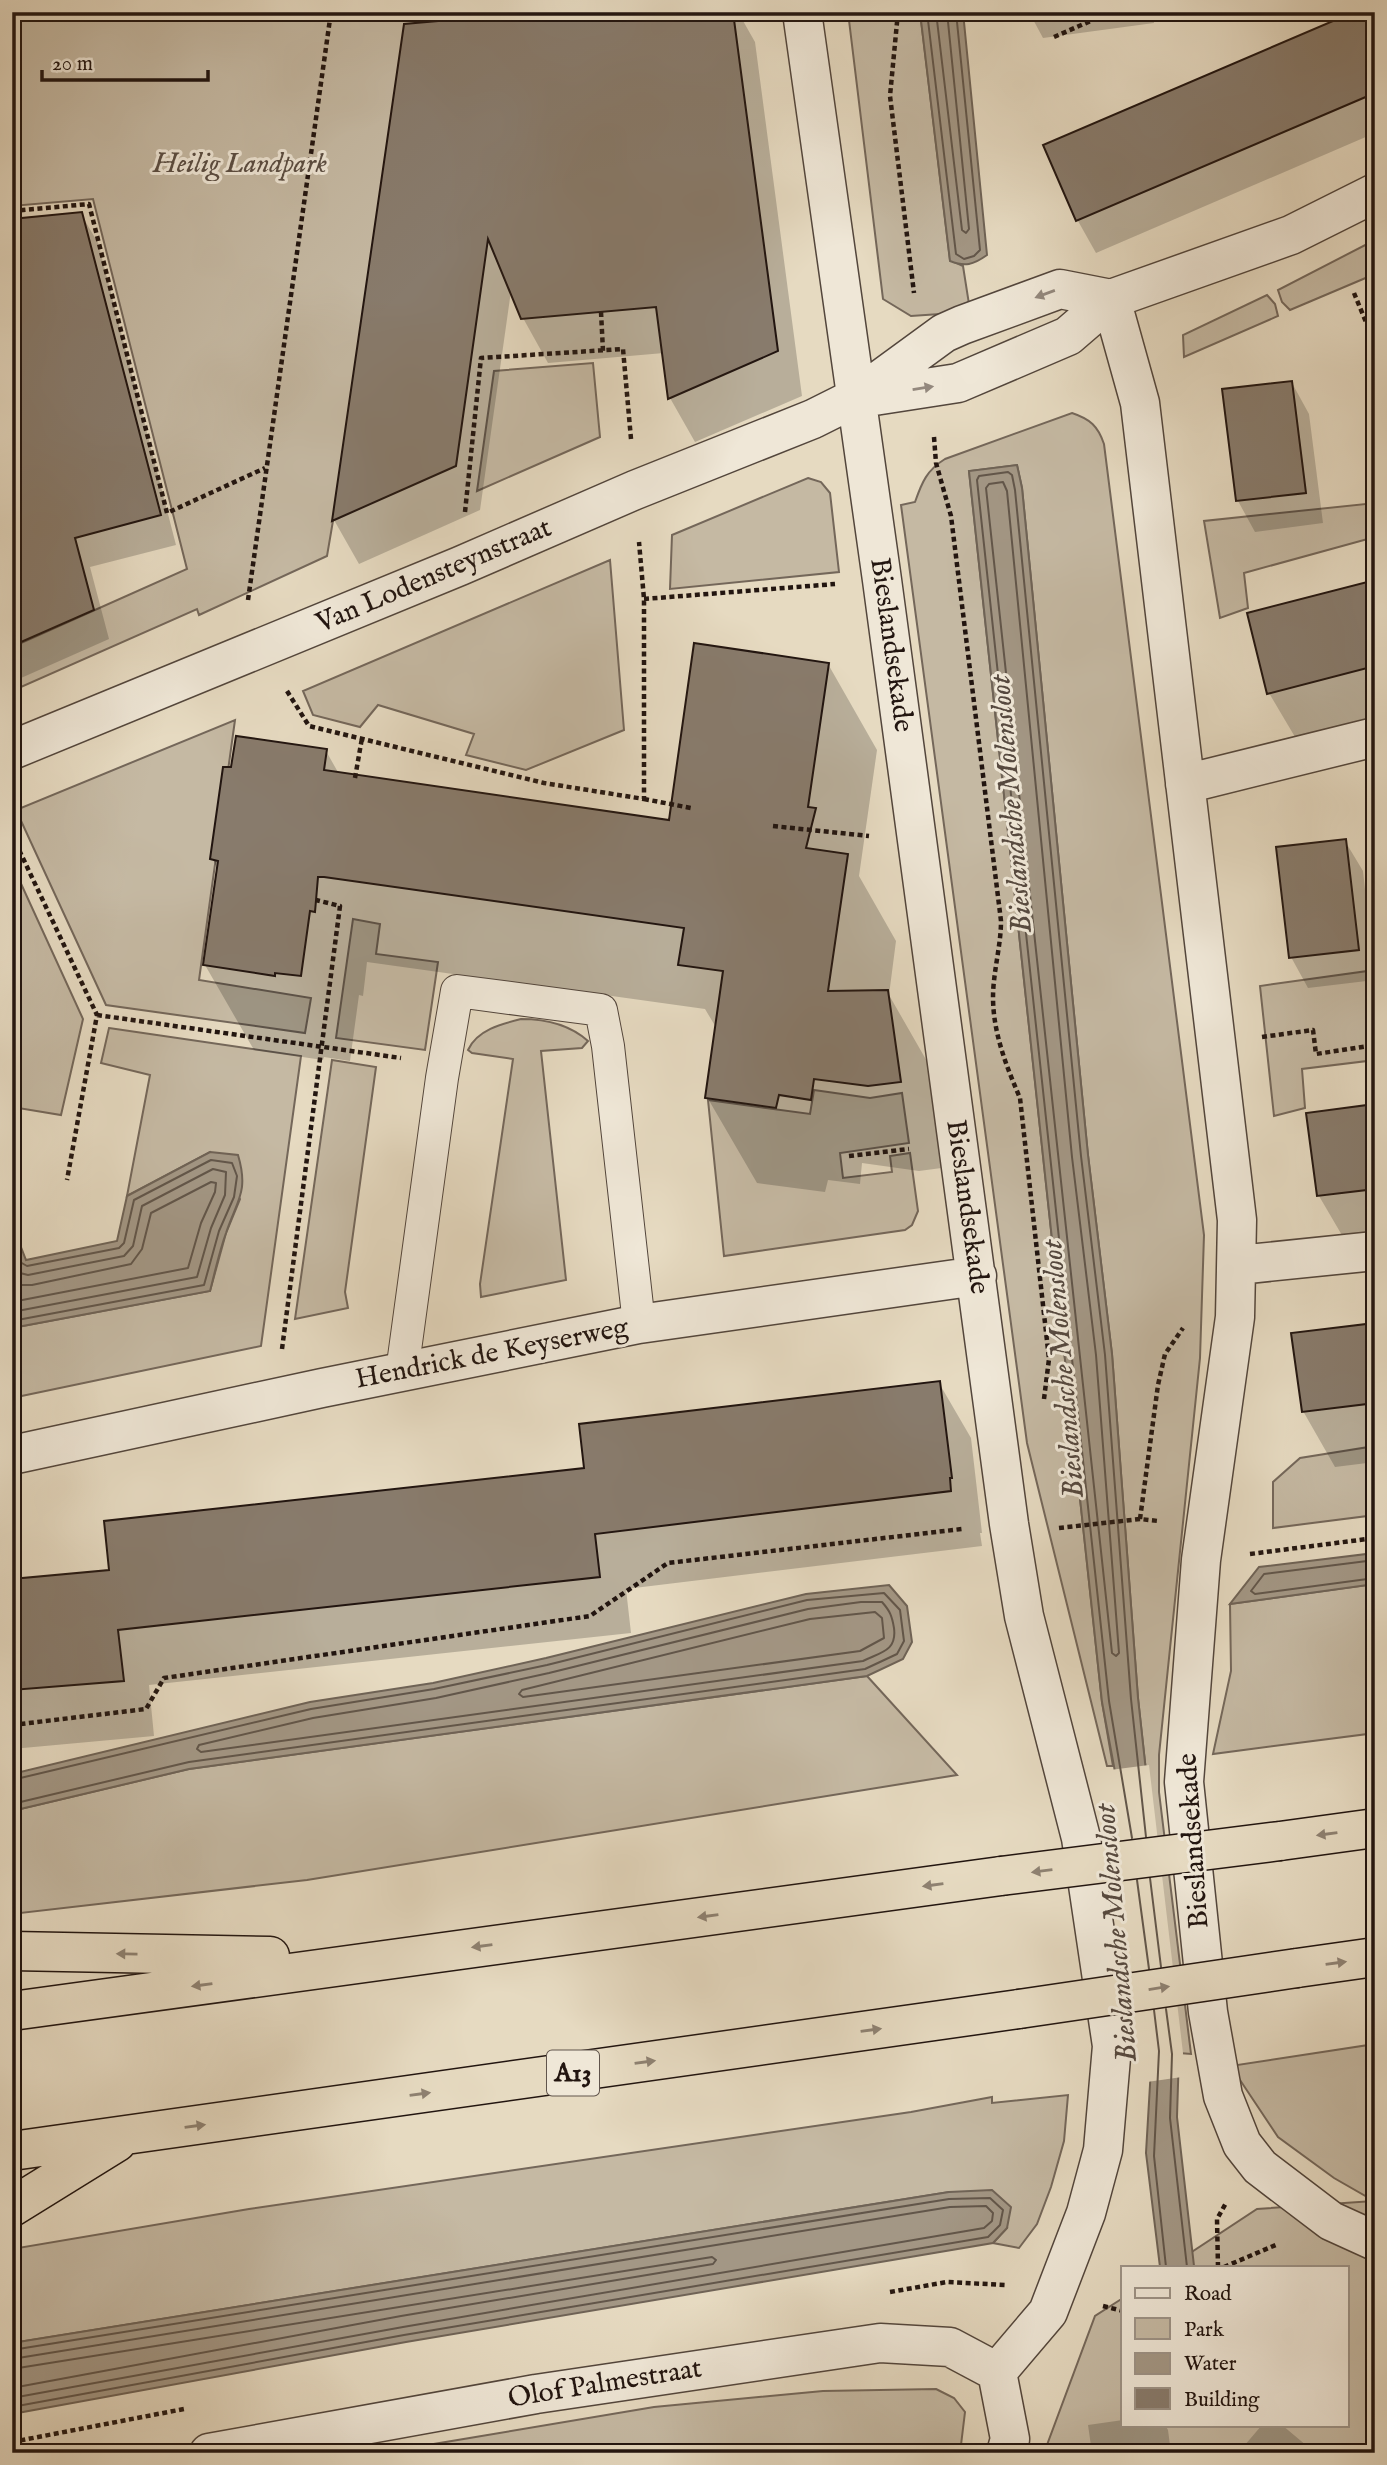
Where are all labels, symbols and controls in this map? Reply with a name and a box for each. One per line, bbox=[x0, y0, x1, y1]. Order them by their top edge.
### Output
scale bar bbox=[42, 38, 208, 82]
text: 20 m bbox=[52, 51, 93, 78]
park label: Heilig Landpark bbox=[152, 147, 327, 182]
one-way arrow bbox=[1035, 289, 1056, 300]
one-way arrow bbox=[912, 382, 934, 393]
street label: Van Lodensteynstraat bbox=[310, 510, 557, 642]
street label: Bieslandsekade bbox=[861, 556, 921, 735]
water label: Bieslandsche Molensloot bbox=[982, 672, 1042, 935]
street label: Bieslandsekade bbox=[937, 1118, 997, 1297]
water label: Bieslandsche Molensloot bbox=[1034, 1237, 1094, 1500]
street label: Hendrick de Keyserweg bbox=[353, 1310, 632, 1398]
street label: Bieslandsekade bbox=[1170, 1752, 1218, 1930]
water label: Bieslandsche Molensloot bbox=[1087, 1801, 1147, 2064]
one-way arrow bbox=[1316, 1829, 1338, 1840]
one-way arrow bbox=[1031, 1865, 1053, 1876]
one-way arrow bbox=[922, 1880, 944, 1891]
one-way arrow bbox=[696, 1910, 718, 1921]
one-way arrow bbox=[471, 1941, 493, 1952]
one-way arrow bbox=[115, 1948, 137, 1959]
one-way arrow bbox=[1325, 1957, 1347, 1968]
one-way arrow bbox=[191, 1980, 213, 1991]
one-way arrow bbox=[1148, 1983, 1170, 1994]
one-way arrow bbox=[860, 2025, 882, 2036]
road number: A13 bbox=[547, 2050, 599, 2096]
one-way arrow bbox=[635, 2057, 657, 2068]
one-way arrow bbox=[409, 2088, 431, 2099]
one-way arrow bbox=[184, 2120, 206, 2131]
legend bbox=[1121, 2266, 1348, 2426]
text: Road bbox=[1184, 2281, 1232, 2308]
text: Park bbox=[1184, 2317, 1225, 2344]
street label: Olof Palmestraat bbox=[506, 2351, 705, 2417]
text: Water bbox=[1184, 2351, 1237, 2378]
text: Building bbox=[1184, 2387, 1260, 2414]

